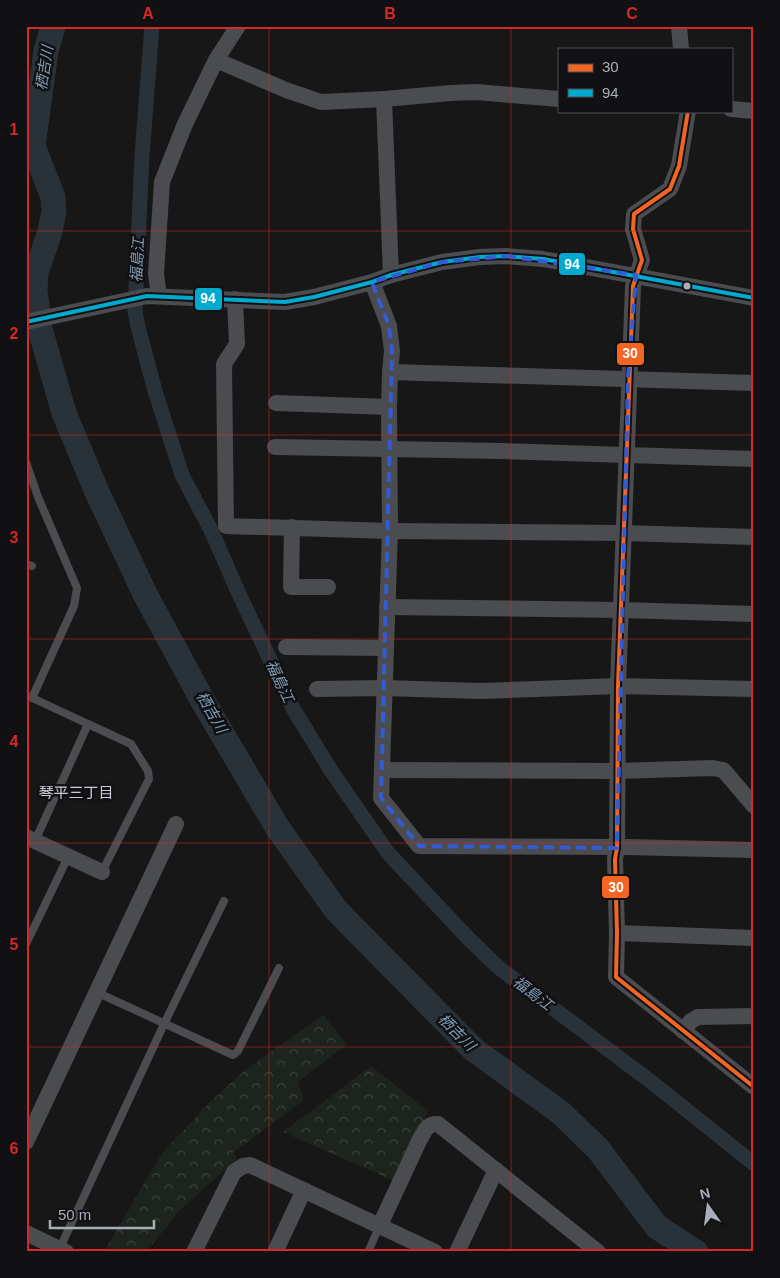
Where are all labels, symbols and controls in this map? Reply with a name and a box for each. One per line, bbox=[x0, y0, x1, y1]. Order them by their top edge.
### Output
text: A bbox=[142, 5, 154, 22]
text: B bbox=[384, 5, 396, 22]
text: C bbox=[626, 5, 638, 22]
water label: 栖吉川 bbox=[32, 42, 56, 92]
legend bbox=[558, 48, 732, 112]
text: 30 bbox=[602, 58, 619, 75]
text: 94 bbox=[602, 84, 619, 101]
text: 1 bbox=[10, 121, 19, 138]
water label: 福島江 bbox=[127, 235, 147, 283]
line badge: 94 bbox=[558, 252, 586, 276]
text: 94 bbox=[564, 256, 580, 272]
unlabelled marker bbox=[682, 281, 692, 291]
line badge: 94 bbox=[194, 287, 223, 311]
text: 94 bbox=[200, 290, 216, 306]
text: 2 bbox=[10, 325, 19, 342]
line badge: 30 bbox=[616, 342, 645, 366]
text: 30 bbox=[622, 345, 638, 361]
text: 3 bbox=[10, 529, 19, 546]
water label: 福島江 bbox=[263, 657, 298, 707]
water label: 栖吉川 bbox=[193, 688, 232, 737]
text: 4 bbox=[10, 733, 19, 750]
district label: 琴平三丁目 bbox=[38, 784, 114, 801]
line badge: 30 bbox=[601, 875, 630, 899]
text: 30 bbox=[608, 879, 624, 895]
text: 5 bbox=[10, 936, 19, 953]
water label: 福島江 bbox=[510, 973, 558, 1015]
water label: 栖吉川 bbox=[435, 1010, 480, 1055]
text: 6 bbox=[10, 1140, 19, 1157]
north arrow bbox=[682, 1180, 732, 1230]
text: N bbox=[698, 1184, 712, 1202]
scale bar bbox=[50, 1198, 154, 1230]
text: 50 m bbox=[58, 1206, 91, 1223]

